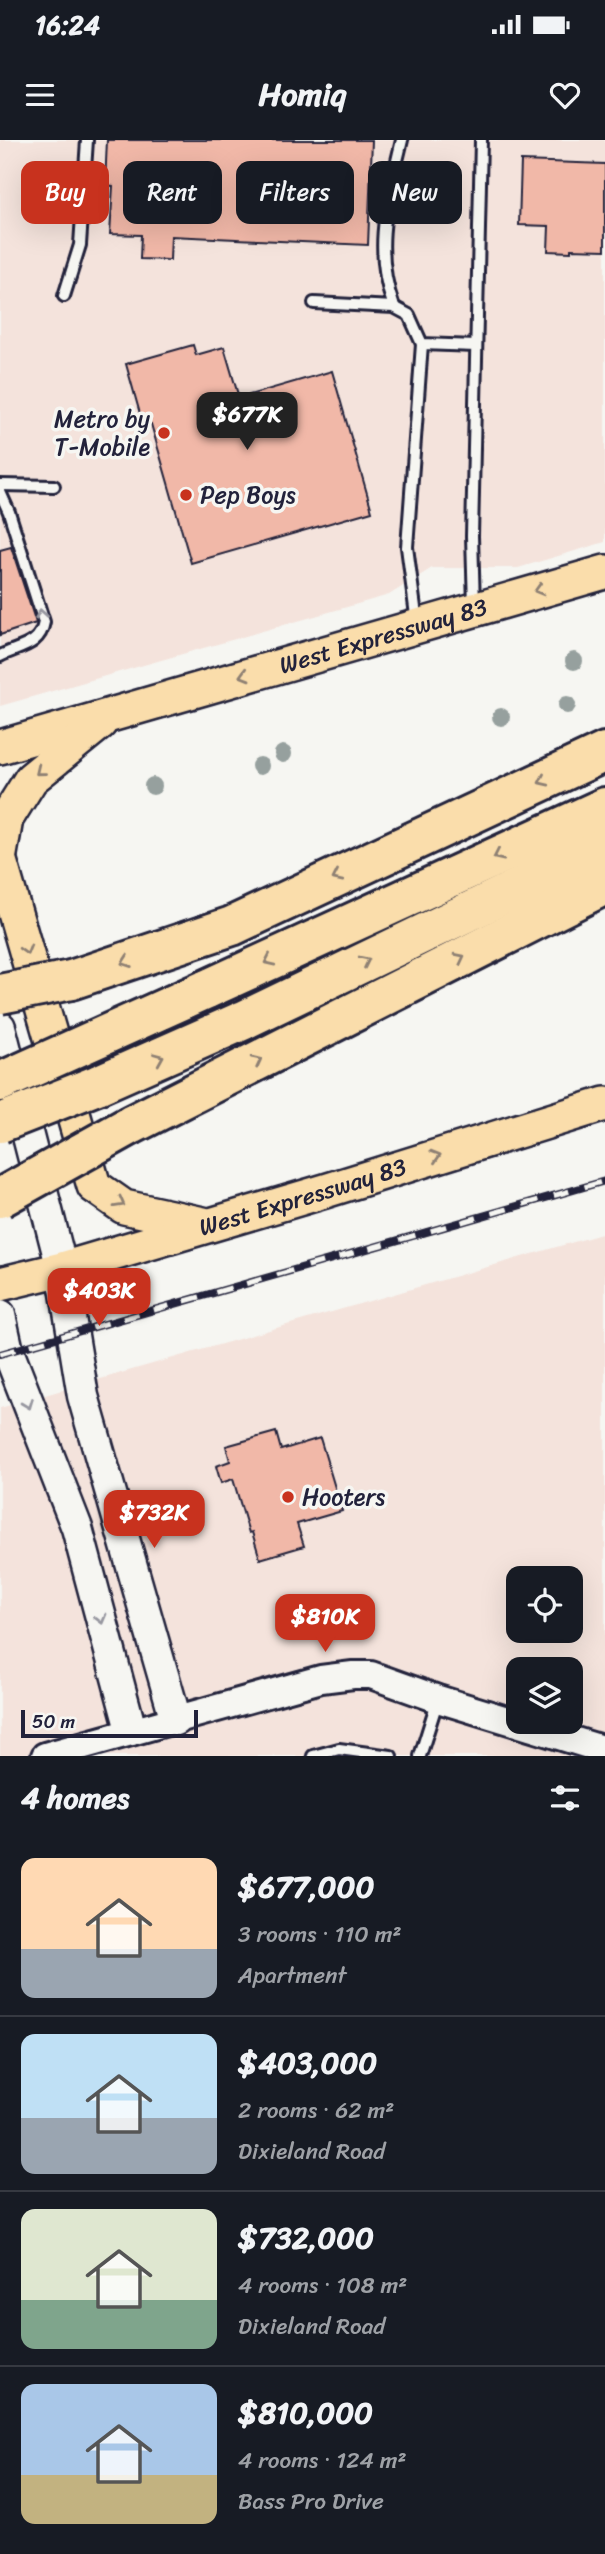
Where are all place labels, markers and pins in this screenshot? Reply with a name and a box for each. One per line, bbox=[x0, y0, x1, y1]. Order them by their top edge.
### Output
pin: $677K bbox=[198, 392, 296, 452]
place label: Metro by T-Mobile bbox=[54, 398, 151, 468]
marker: Metro by T-Mobile bbox=[156, 425, 172, 441]
place label: Pep Boys bbox=[200, 474, 296, 516]
marker: Pep Boys bbox=[178, 487, 194, 503]
pin: $403K bbox=[50, 1268, 148, 1328]
place label: Hooters bbox=[302, 1476, 385, 1518]
marker: Hooters bbox=[280, 1489, 296, 1505]
pin: $732K bbox=[105, 1490, 203, 1550]
pin: $810K bbox=[276, 1594, 374, 1654]

